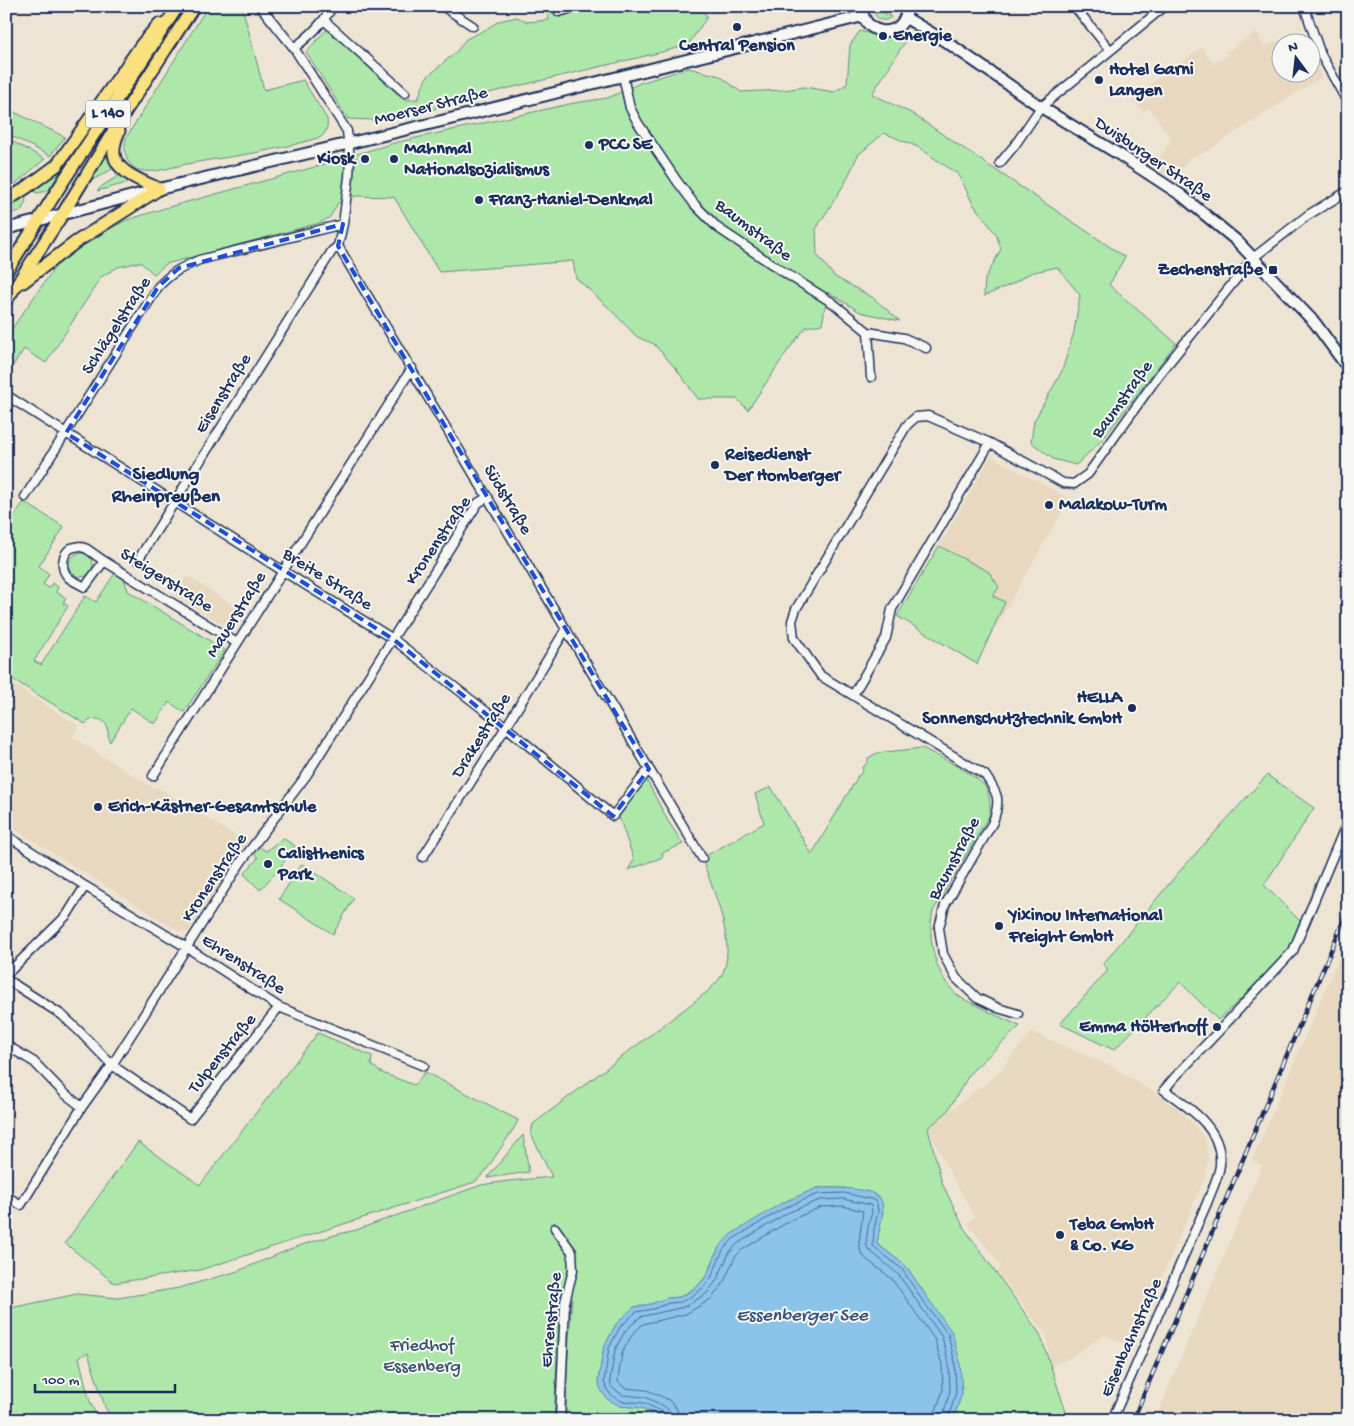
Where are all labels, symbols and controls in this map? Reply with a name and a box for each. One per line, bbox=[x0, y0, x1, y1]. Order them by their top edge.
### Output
marker: Central Pension bbox=[731, 21, 743, 33]
place label: Energie bbox=[893, 26, 953, 47]
marker: Energie bbox=[877, 30, 889, 42]
north arrow bbox=[1272, 32, 1322, 82]
place label: Central Pension bbox=[678, 36, 795, 57]
text: N bbox=[1287, 38, 1300, 57]
place label: Hotel Garni Langen bbox=[1109, 60, 1194, 102]
marker: Hotel Garni Langen bbox=[1093, 74, 1105, 86]
street label: Moerser Straße bbox=[372, 83, 491, 131]
road number: L 140 bbox=[86, 100, 130, 128]
street label: Duisburger Straße bbox=[1089, 112, 1216, 208]
place label: PCC SE bbox=[598, 135, 654, 156]
place label: Mahnmal Nationalsozialismus bbox=[404, 139, 550, 181]
marker: PCC SE bbox=[583, 139, 595, 151]
place label: Kiosk bbox=[316, 149, 357, 170]
marker: Kiosk bbox=[359, 153, 371, 165]
marker: Mahnmal Nationalsozialismus bbox=[388, 153, 400, 165]
place label: Franz-Haniel-Denkmal bbox=[488, 190, 653, 211]
marker: Franz-Haniel-Denkmal bbox=[473, 194, 485, 206]
street label: Baumstraße bbox=[710, 195, 796, 267]
place label: Zechenstraße bbox=[1158, 260, 1264, 281]
marker: Zechenstraße bbox=[1267, 264, 1279, 276]
street label: Schlägelstraße bbox=[78, 273, 157, 379]
street label: Eisenstraße bbox=[191, 350, 257, 438]
street label: Baumstraße bbox=[1087, 356, 1159, 444]
place label: Reisedienst Der Homberger bbox=[723, 445, 843, 487]
marker: Reisedienst Der Homberger bbox=[709, 459, 721, 471]
street label: Südstraße bbox=[478, 461, 536, 539]
district label: Siedlung Rheinpreußen bbox=[111, 464, 221, 509]
street label: Kronenstraße bbox=[402, 492, 477, 589]
place label: Malakow-Turm bbox=[1059, 495, 1167, 516]
marker: Malakow-Turm bbox=[1043, 499, 1055, 511]
street label: Steigerstraße bbox=[116, 544, 217, 618]
street label: Breite Straße bbox=[277, 544, 376, 616]
street label: Mauerstraße bbox=[202, 568, 272, 662]
place label: HELLA Sonnenschutztechnik GmbH bbox=[922, 688, 1123, 730]
street label: Drakestraße bbox=[447, 689, 517, 783]
marker: HELLA Sonnenschutztechnik GmbH bbox=[1126, 702, 1138, 714]
place label: Erich-Kästner-Gesamtschule bbox=[108, 797, 317, 818]
marker: Erich-Kästner-Gesamtschule bbox=[92, 801, 104, 813]
street label: Baumstraße bbox=[924, 813, 986, 905]
street label: Kronenstraße bbox=[178, 829, 253, 926]
place label: Calisthenics Park bbox=[277, 844, 365, 886]
marker: Calisthenics Park bbox=[262, 858, 274, 870]
place label: Yixinou International Freight GmbH bbox=[1007, 906, 1163, 948]
marker: Yixinou International Freight GmbH bbox=[993, 920, 1005, 932]
street label: Ehrenstraße bbox=[197, 930, 289, 1000]
street label: Tulpenstraße bbox=[184, 1009, 262, 1099]
place label: Emma Hölterhoff bbox=[1079, 1017, 1208, 1038]
marker: Emma Hölterhoff bbox=[1211, 1021, 1223, 1033]
place label: Teba GmbH & Co. KG bbox=[1068, 1215, 1155, 1257]
marker: Teba GmbH & Co. KG bbox=[1054, 1229, 1066, 1241]
street label: Ehrenstraße bbox=[537, 1271, 568, 1369]
street label: Eisenbahnstraße bbox=[1096, 1275, 1168, 1401]
water label: Essenberger See bbox=[736, 1305, 869, 1328]
park label: Friedhof Essenberg bbox=[383, 1336, 461, 1378]
scale bar bbox=[35, 1361, 175, 1393]
text: 100 m bbox=[41, 1372, 80, 1390]

